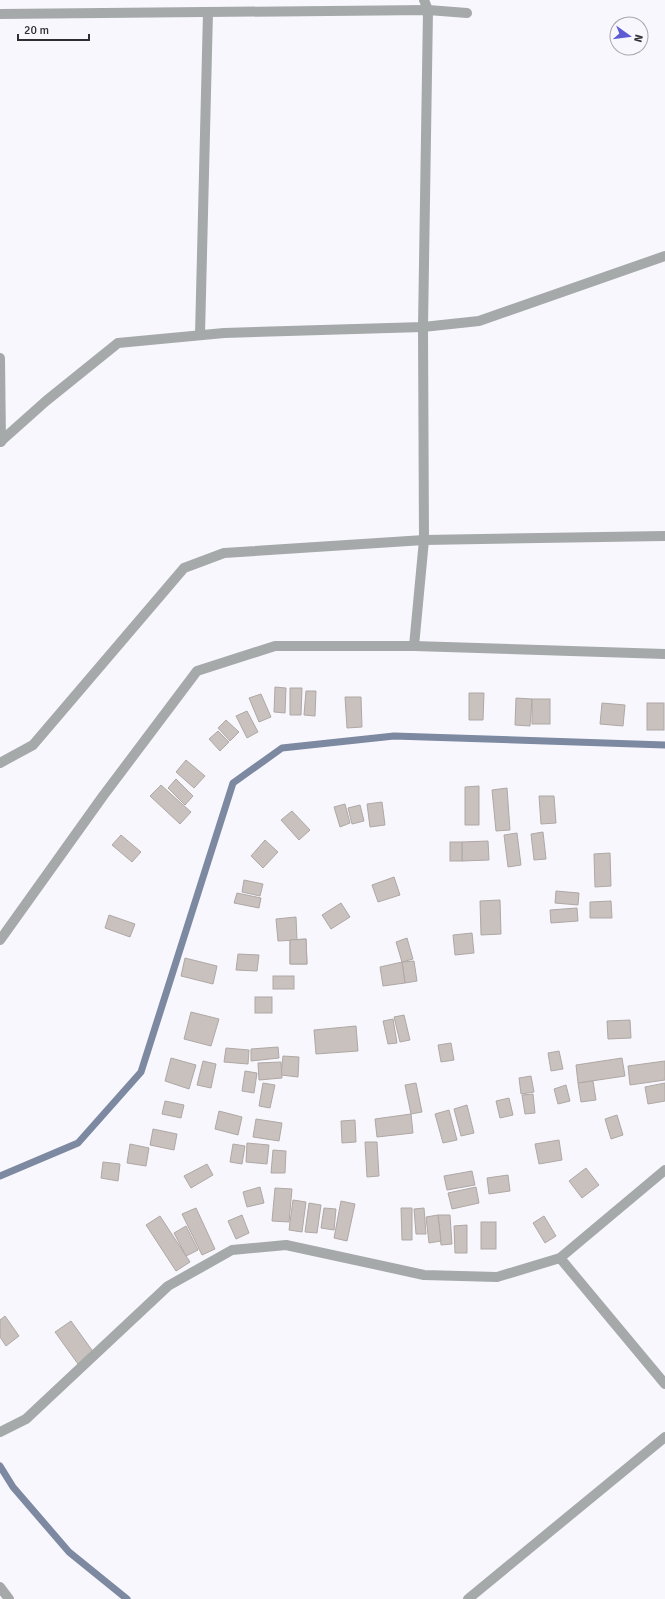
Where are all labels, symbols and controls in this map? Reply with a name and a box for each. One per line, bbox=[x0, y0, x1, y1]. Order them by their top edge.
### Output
scale bar bbox=[18, 16, 89, 42]
north arrow bbox=[609, 16, 649, 56]
text: 20 m bbox=[24, 23, 49, 38]
text: N bbox=[631, 33, 645, 44]

